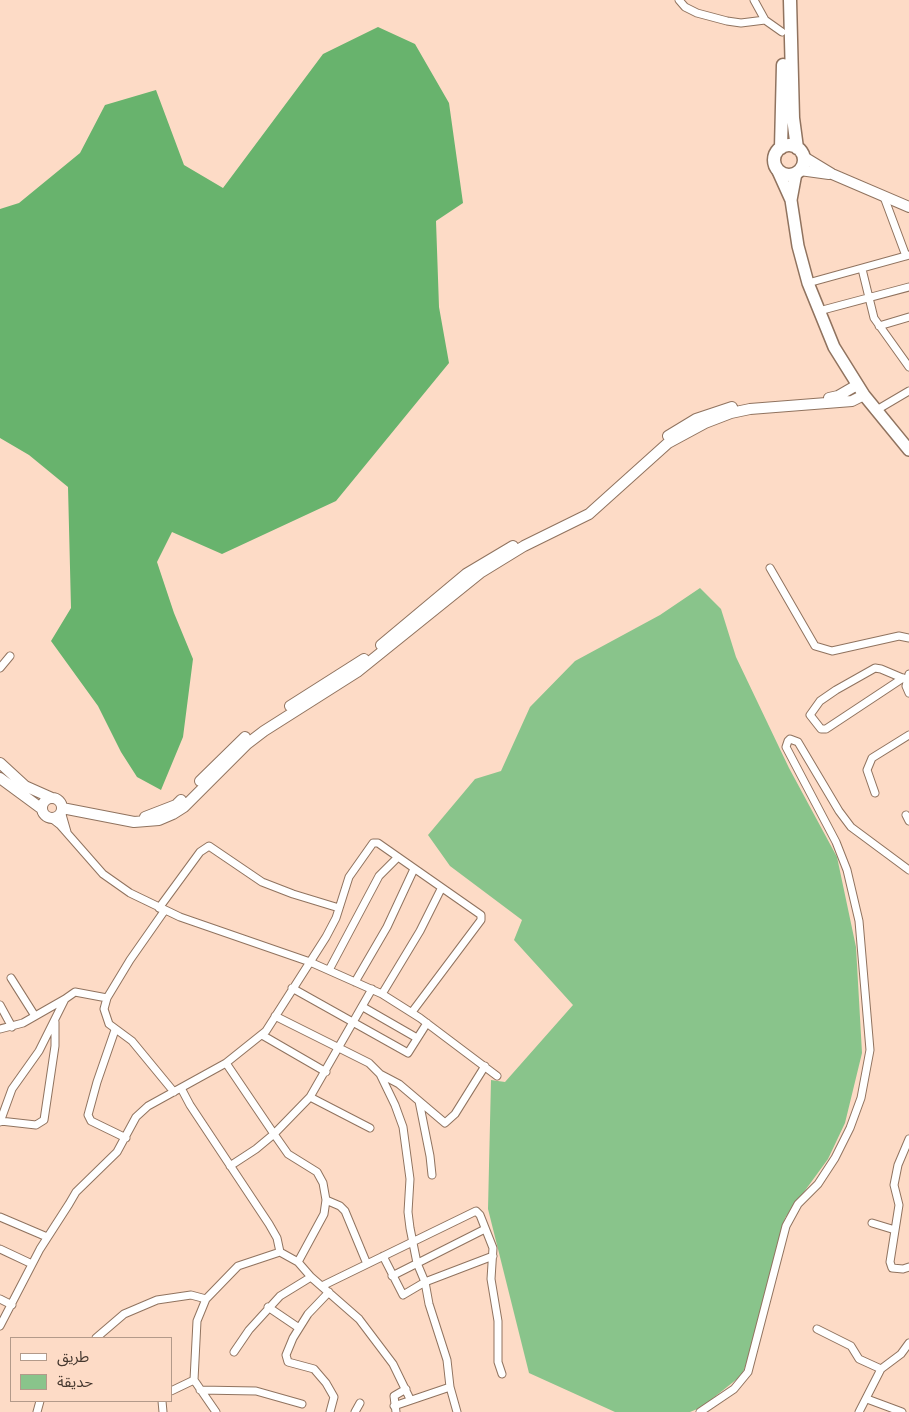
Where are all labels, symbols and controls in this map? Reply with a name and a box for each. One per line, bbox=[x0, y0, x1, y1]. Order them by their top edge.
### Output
legend bbox=[10, 1337, 172, 1402]
text: طريق bbox=[57, 1347, 89, 1365]
text: حديقة bbox=[57, 1372, 93, 1390]

